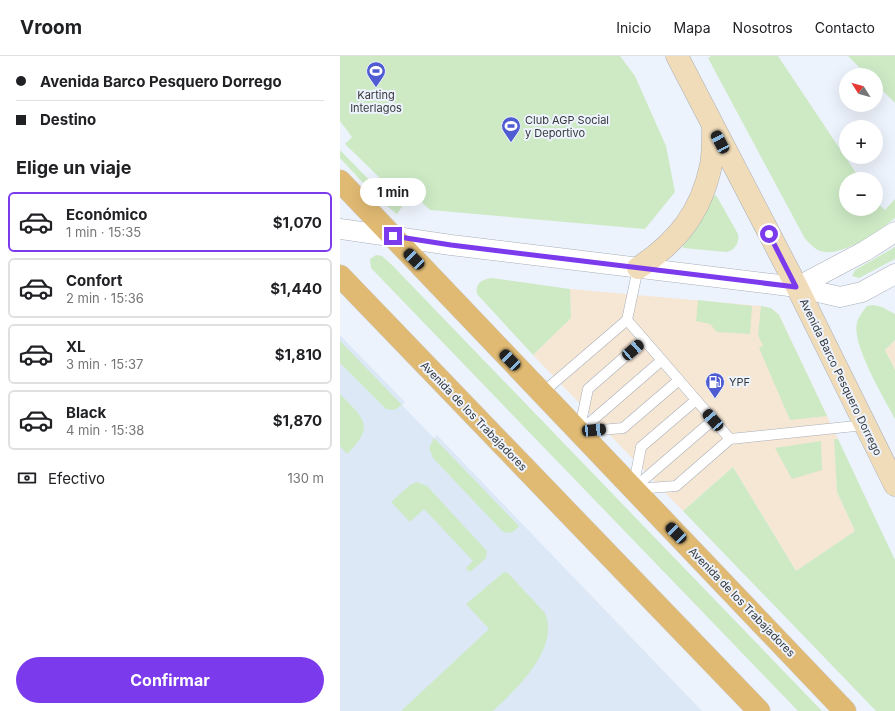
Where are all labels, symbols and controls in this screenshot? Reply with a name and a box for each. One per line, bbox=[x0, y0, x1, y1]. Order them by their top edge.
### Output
text: Vroom bbox=[20, 16, 82, 39]
text: Inicio bbox=[616, 19, 652, 36]
text: Mapa bbox=[674, 19, 711, 36]
text: Nosotros bbox=[733, 19, 793, 36]
text: Contacto bbox=[815, 19, 875, 36]
sports icon: Karting Interlagos bbox=[365, 60, 387, 88]
north arrow bbox=[839, 68, 883, 112]
map controls bbox=[839, 68, 883, 216]
text: Avenida Barco Pesquero Dorrego bbox=[40, 72, 282, 91]
place label: Karting Interlagos bbox=[350, 88, 402, 115]
text: Destino bbox=[40, 110, 96, 129]
place label: Club AGP Social y Deportivo bbox=[525, 113, 609, 140]
sports icon: Club AGP Social y Deportivo bbox=[500, 115, 522, 143]
button: + bbox=[839, 120, 883, 164]
car bbox=[709, 129, 731, 155]
text: Elige un viaje bbox=[16, 157, 131, 178]
button: − bbox=[839, 172, 883, 216]
callout: 1 min bbox=[360, 178, 426, 206]
text: 1 min bbox=[377, 184, 409, 200]
icon: car bbox=[18, 204, 54, 240]
text: Económico bbox=[66, 205, 147, 224]
text: $1,070 bbox=[273, 213, 322, 232]
text: 1 min · 15:35 bbox=[66, 224, 141, 240]
route start bbox=[760, 225, 778, 243]
route end bbox=[384, 227, 402, 245]
car bbox=[401, 246, 427, 272]
icon: car bbox=[18, 270, 54, 306]
text: Confort bbox=[66, 271, 122, 290]
text: $1,440 bbox=[270, 279, 322, 298]
text: 2 min · 15:36 bbox=[66, 290, 144, 306]
street label: Avenida Barco Pesquero Dorrego bbox=[797, 296, 885, 458]
icon: car bbox=[18, 336, 54, 372]
text: XL bbox=[66, 337, 86, 356]
car bbox=[620, 338, 646, 362]
text: $1,810 bbox=[275, 345, 322, 364]
car bbox=[497, 347, 523, 373]
text: 3 min · 15:37 bbox=[66, 356, 143, 372]
street label: Avenida de los Trabajadores bbox=[418, 358, 530, 474]
fuel station icon: YPF bbox=[704, 371, 726, 399]
place label: YPF bbox=[729, 375, 750, 389]
icon: car bbox=[18, 402, 54, 438]
text: Black bbox=[66, 403, 106, 422]
car bbox=[701, 407, 725, 433]
text: $1,870 bbox=[273, 411, 322, 430]
text: 4 min · 15:38 bbox=[66, 422, 144, 438]
car bbox=[582, 423, 606, 437]
icon: cash bbox=[16, 467, 38, 489]
text: Efectivo bbox=[48, 469, 105, 488]
text: 130 m bbox=[287, 470, 324, 486]
car bbox=[663, 520, 689, 546]
street label: Avenida de los Trabajadores bbox=[686, 544, 798, 660]
button: Confirmar bbox=[16, 657, 324, 703]

